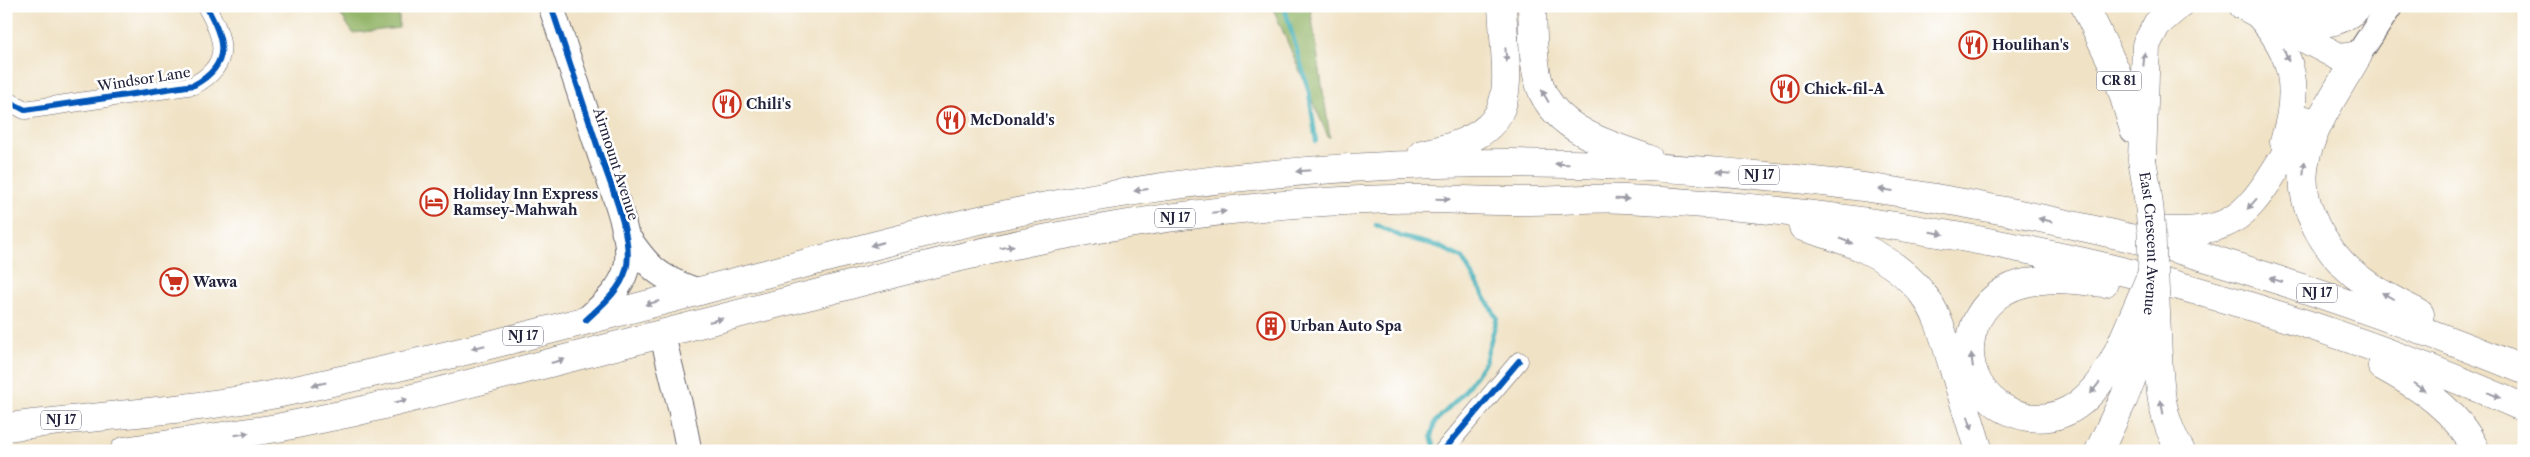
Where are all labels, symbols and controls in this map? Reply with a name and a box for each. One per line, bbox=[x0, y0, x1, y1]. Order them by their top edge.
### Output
restaurant icon: Houlihan's bbox=[1958, 30, 1988, 60]
place label: Houlihan's bbox=[1992, 36, 2069, 54]
one-way arrow bbox=[1502, 47, 1510, 63]
one-way arrow bbox=[2282, 48, 2290, 62]
one-way arrow bbox=[2141, 51, 2149, 67]
street label: Windsor Lane bbox=[95, 63, 192, 95]
road number: CR 81 bbox=[2096, 72, 2142, 90]
restaurant icon: Chick-fil-A bbox=[1770, 74, 1800, 104]
place label: Chick-fil-A bbox=[1804, 80, 1886, 98]
restaurant icon: Chili's bbox=[712, 89, 742, 119]
one-way arrow bbox=[1541, 89, 1549, 104]
place label: Chili's bbox=[746, 95, 791, 113]
street label: Airmount Avenue bbox=[589, 104, 643, 223]
restaurant icon: McDonald's bbox=[936, 105, 966, 135]
place label: McDonald's bbox=[970, 111, 1055, 129]
one-way arrow bbox=[2300, 159, 2308, 175]
one-way arrow bbox=[1554, 160, 1570, 168]
road number: NJ 17 bbox=[1739, 166, 1779, 184]
one-way arrow bbox=[1294, 168, 1310, 176]
one-way arrow bbox=[1716, 168, 1732, 176]
street label: East Crescent Avenue bbox=[2135, 170, 2161, 316]
place label: Holiday Inn Express Ramsey-Mahwah bbox=[453, 185, 598, 219]
one-way arrow bbox=[1877, 186, 1893, 194]
hotel icon: Holiday Inn Express Ramsey-Mahwah bbox=[419, 187, 449, 217]
one-way arrow bbox=[1133, 187, 1149, 195]
one-way arrow bbox=[1615, 195, 1631, 203]
one-way arrow bbox=[1435, 196, 1451, 204]
one-way arrow bbox=[2247, 197, 2258, 210]
road number: NJ 17 bbox=[1155, 208, 1195, 228]
one-way arrow bbox=[1211, 208, 1227, 216]
one-way arrow bbox=[2038, 216, 2053, 224]
one-way arrow bbox=[1929, 230, 1945, 238]
one-way arrow bbox=[1839, 237, 1854, 245]
one-way arrow bbox=[870, 241, 885, 249]
one-way arrow bbox=[999, 243, 1014, 251]
supermarket icon: Wawa bbox=[159, 267, 189, 297]
place label: Wawa bbox=[192, 273, 238, 291]
one-way arrow bbox=[2269, 275, 2284, 283]
road number: NJ 17 bbox=[2297, 284, 2337, 302]
one-way arrow bbox=[2381, 292, 2394, 301]
one-way arrow bbox=[645, 299, 660, 307]
building icon: Urban Auto Spa bbox=[1256, 311, 1286, 341]
one-way arrow bbox=[708, 315, 723, 323]
place label: Urban Auto Spa bbox=[1290, 317, 1403, 335]
road number: NJ 17 bbox=[503, 326, 543, 346]
one-way arrow bbox=[470, 343, 485, 351]
one-way arrow bbox=[1968, 352, 1976, 368]
one-way arrow bbox=[551, 356, 566, 364]
one-way arrow bbox=[312, 380, 327, 388]
one-way arrow bbox=[2089, 381, 2100, 394]
one-way arrow bbox=[2412, 382, 2425, 392]
one-way arrow bbox=[2487, 391, 2501, 399]
one-way arrow bbox=[394, 397, 409, 405]
one-way arrow bbox=[2158, 399, 2166, 414]
road number: NJ 17 bbox=[41, 410, 81, 430]
one-way arrow bbox=[1967, 415, 1975, 430]
one-way arrow bbox=[234, 429, 250, 437]

